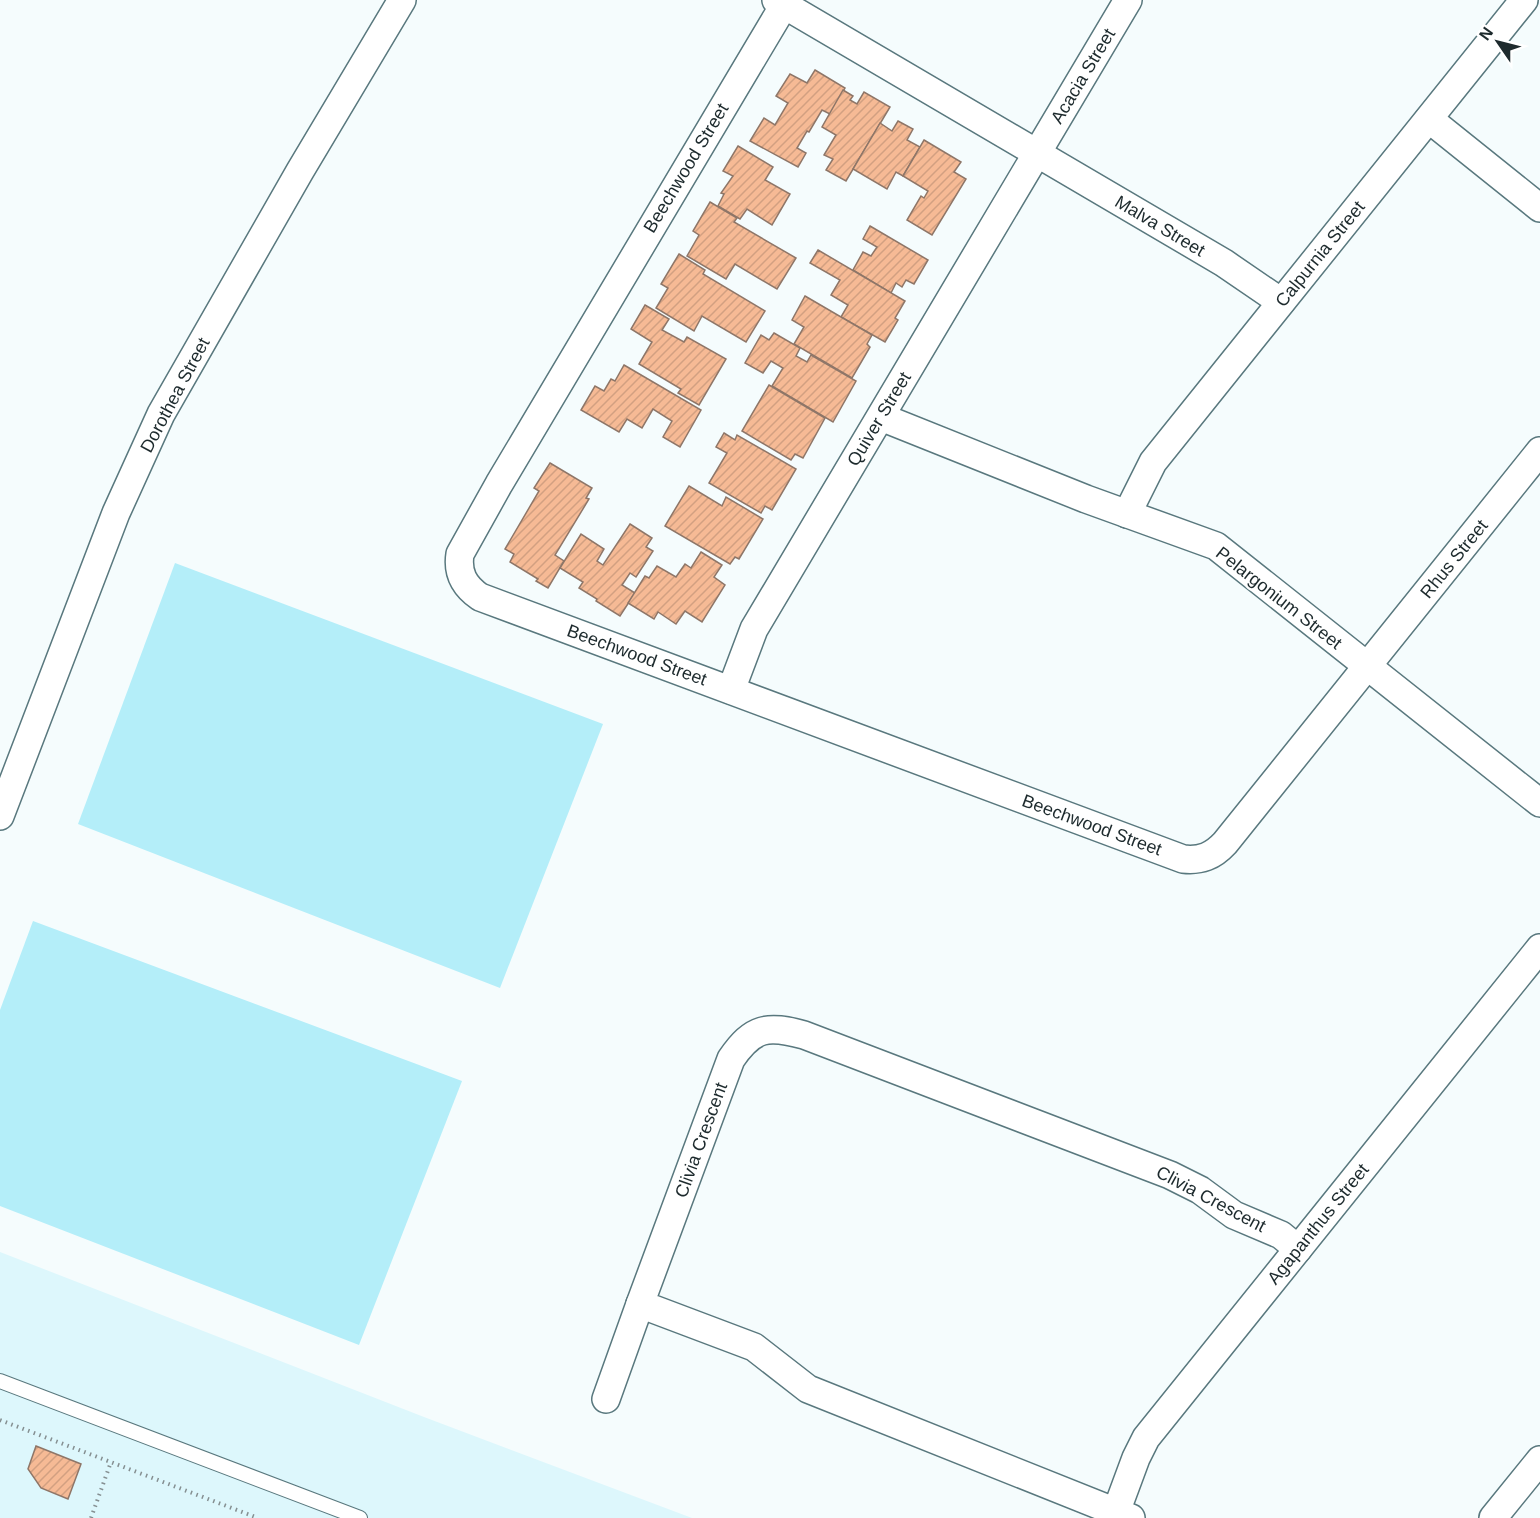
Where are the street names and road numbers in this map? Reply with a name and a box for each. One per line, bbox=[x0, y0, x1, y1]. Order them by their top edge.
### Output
street label: Acacia Street bbox=[1047, 25, 1119, 127]
street label: Beechwood Street bbox=[640, 100, 732, 236]
street label: Malva Street bbox=[1112, 191, 1208, 261]
street label: Calpurnia Street bbox=[1271, 197, 1369, 311]
street label: Dorothea Street bbox=[136, 334, 214, 456]
street label: Quiver Street bbox=[843, 368, 915, 470]
street label: Rhus Street bbox=[1416, 516, 1492, 602]
street label: Pelargonium Street bbox=[1212, 543, 1346, 653]
street label: Beechwood Street bbox=[564, 620, 710, 690]
street label: Beechwood Street bbox=[1019, 790, 1165, 860]
street label: Clivia Crescent bbox=[671, 1080, 731, 1200]
street label: Agapanthus Street bbox=[1263, 1160, 1373, 1288]
street label: Clivia Crescent bbox=[1153, 1162, 1269, 1236]

